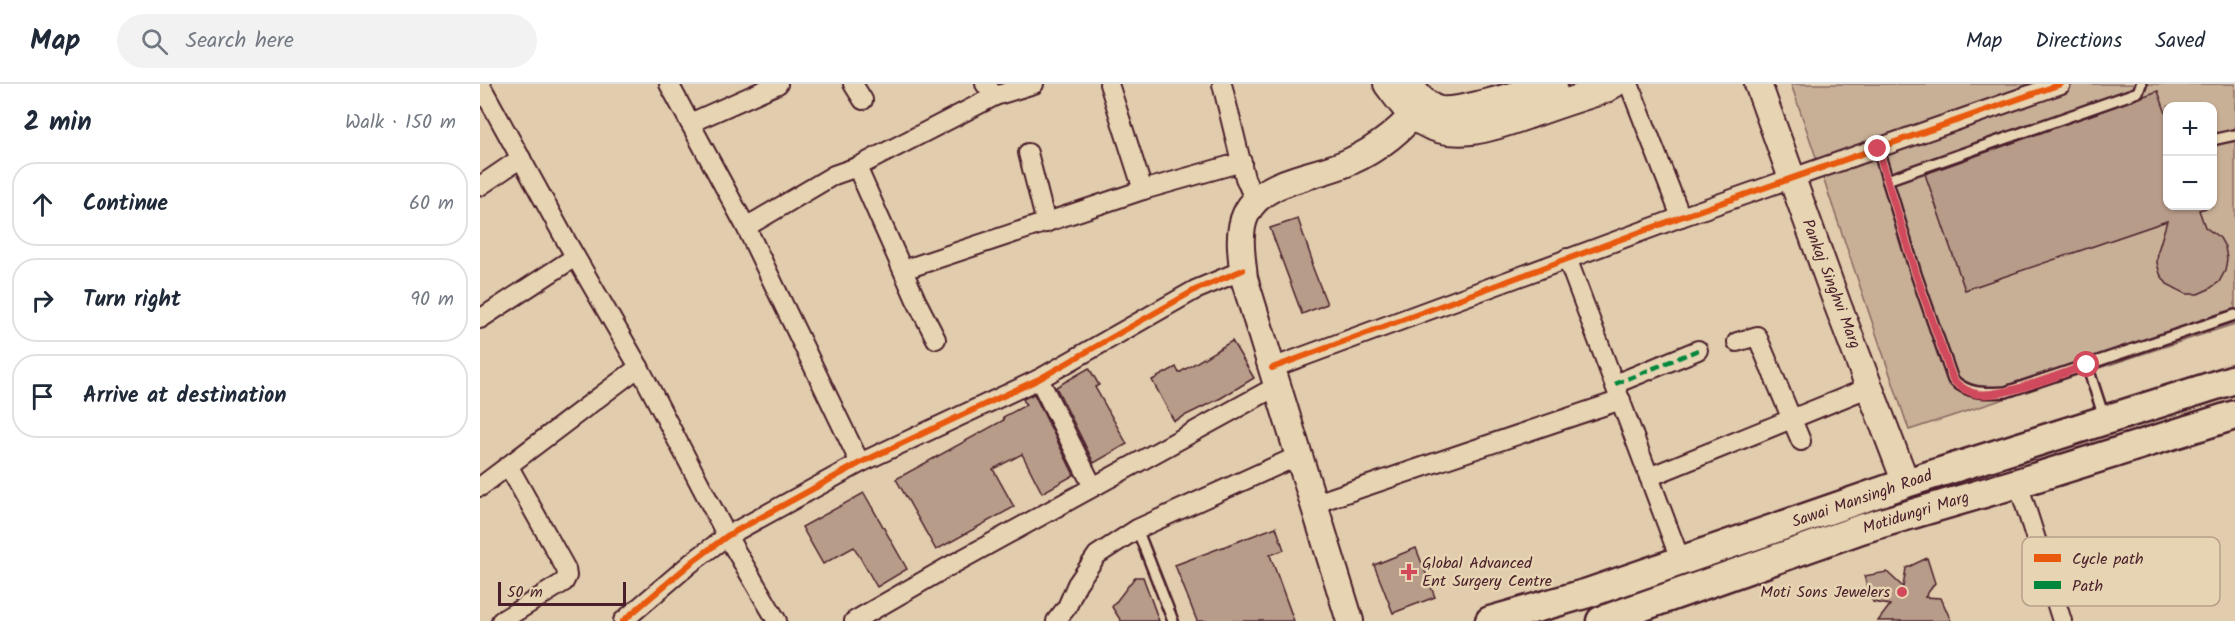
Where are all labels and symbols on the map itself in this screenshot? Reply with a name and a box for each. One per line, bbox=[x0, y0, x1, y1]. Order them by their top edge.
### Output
route end bbox=[1864, 135, 1890, 161]
street label: Pankaj Singhvi Marg bbox=[1795, 215, 1867, 353]
route start bbox=[2073, 351, 2099, 377]
street label: Sawai Mansingh Road bbox=[1788, 463, 1937, 535]
street label: Motidungri Marg bbox=[1860, 485, 1972, 541]
legend bbox=[2022, 537, 2220, 606]
text: Cycle path bbox=[2072, 547, 2144, 572]
place label: Global Advanced Ent Surgery Centre bbox=[1422, 551, 1552, 594]
marker: Global Advanced Ent Surgery Centre bbox=[1400, 563, 1418, 581]
text: Path bbox=[2072, 574, 2103, 599]
scale bar bbox=[498, 579, 626, 606]
place label: Moti Sons Jewelers bbox=[1760, 580, 1890, 605]
marker: Moti Sons Jewelers bbox=[1895, 585, 1909, 599]

